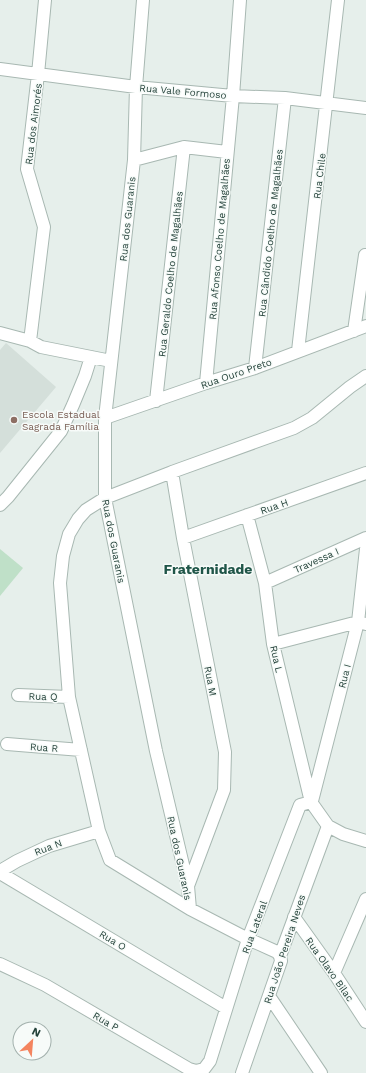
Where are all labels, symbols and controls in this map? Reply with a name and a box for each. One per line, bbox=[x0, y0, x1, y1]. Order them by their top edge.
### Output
street label: Rua Vale Formoso bbox=[139, 82, 227, 101]
street label: Rua dos Aimorés bbox=[23, 83, 44, 165]
street label: Rua Cândido Coelho de Magalhães bbox=[256, 149, 285, 318]
street label: Rua Chile bbox=[311, 152, 328, 200]
street label: Rua Afonso Coelho de Magalhães bbox=[207, 158, 232, 320]
street label: Rua dos Guaranis bbox=[118, 176, 137, 262]
street label: Rua Geraldo Coelho de Magalhães bbox=[156, 191, 185, 358]
street label: Rua Ouro Preto bbox=[199, 356, 273, 391]
place label: Escola Estadual Sagrada Família bbox=[22, 409, 100, 432]
marker: Escola Estadual Sagrada Família bbox=[9, 415, 19, 425]
street label: Rua H bbox=[259, 497, 290, 516]
street label: Rua dos Guaranis bbox=[100, 498, 127, 584]
street label: Travessa I bbox=[292, 546, 340, 575]
district label: Fraternidade bbox=[164, 561, 252, 577]
street label: Rua L bbox=[268, 644, 285, 674]
street label: Rua I bbox=[336, 663, 353, 689]
street label: Rua M bbox=[202, 665, 219, 697]
street label: Rua Q bbox=[28, 691, 58, 702]
street label: Rua R bbox=[30, 741, 59, 754]
street label: Rua dos Guaranis bbox=[165, 815, 194, 901]
street label: Rua N bbox=[33, 837, 64, 858]
street label: Rua João Pereira Neves bbox=[262, 893, 307, 1005]
street label: Rua Lateral bbox=[240, 899, 269, 955]
street label: Rua O bbox=[97, 928, 128, 953]
street label: Rua Olavo Bilac bbox=[303, 935, 356, 1004]
street label: Rua P bbox=[91, 1010, 120, 1033]
north arrow bbox=[12, 1021, 52, 1061]
text: N bbox=[30, 1025, 43, 1040]

